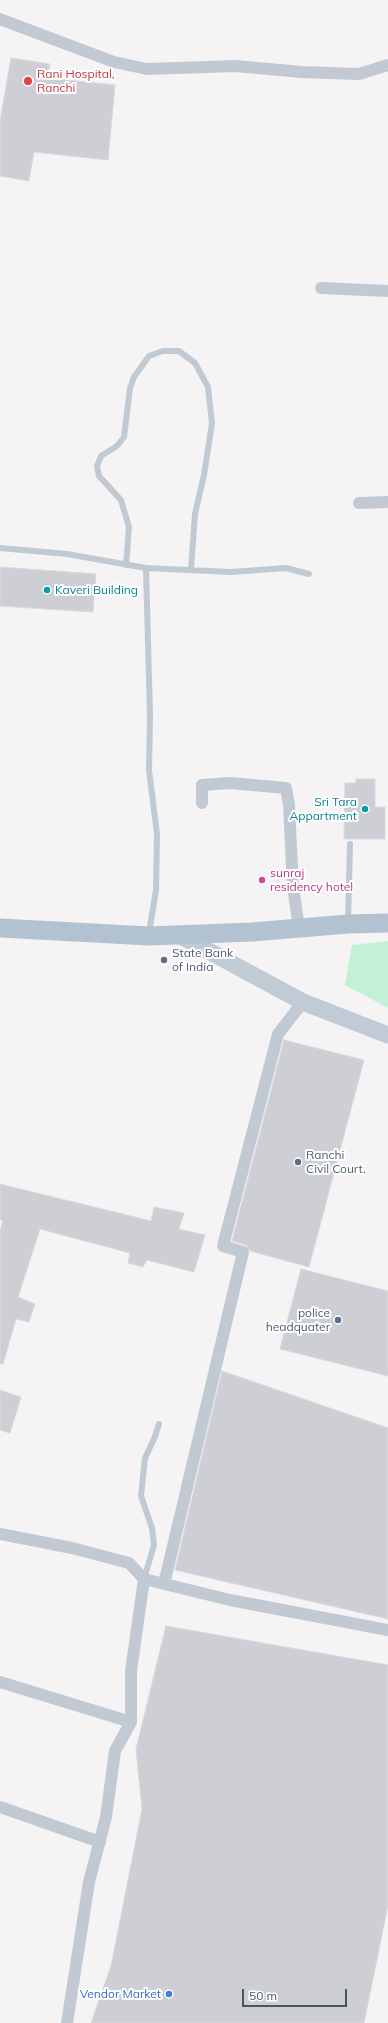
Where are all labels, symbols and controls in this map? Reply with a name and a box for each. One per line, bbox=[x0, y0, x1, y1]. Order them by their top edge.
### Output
place label: Rani Hospital, Ranchi bbox=[37, 67, 115, 95]
marker: Rani Hospital, Ranchi bbox=[22, 75, 34, 87]
place label: Kaveri Building bbox=[55, 583, 138, 597]
marker: Kaveri Building bbox=[42, 585, 52, 595]
place label: Sri Tara Appartment bbox=[289, 795, 357, 823]
marker: Sri Tara Appartment bbox=[360, 804, 370, 814]
place label: sunraj residency hotel bbox=[270, 866, 353, 894]
marker: sunraj residency hotel bbox=[257, 875, 267, 885]
place label: State Bank of India bbox=[172, 946, 233, 974]
marker: State Bank of India bbox=[159, 955, 169, 965]
place label: Ranchi Civil Court. bbox=[306, 1148, 366, 1176]
marker: Ranchi Civil Court. bbox=[293, 1157, 303, 1167]
place label: police headquater bbox=[266, 1306, 330, 1334]
marker: police headquater bbox=[333, 1315, 343, 1325]
scale bar bbox=[244, 1981, 349, 2007]
place label: Vendor Market bbox=[80, 1987, 161, 2001]
text: 50 m bbox=[249, 1988, 277, 2003]
marker: Vendor Market bbox=[164, 1989, 174, 1999]

